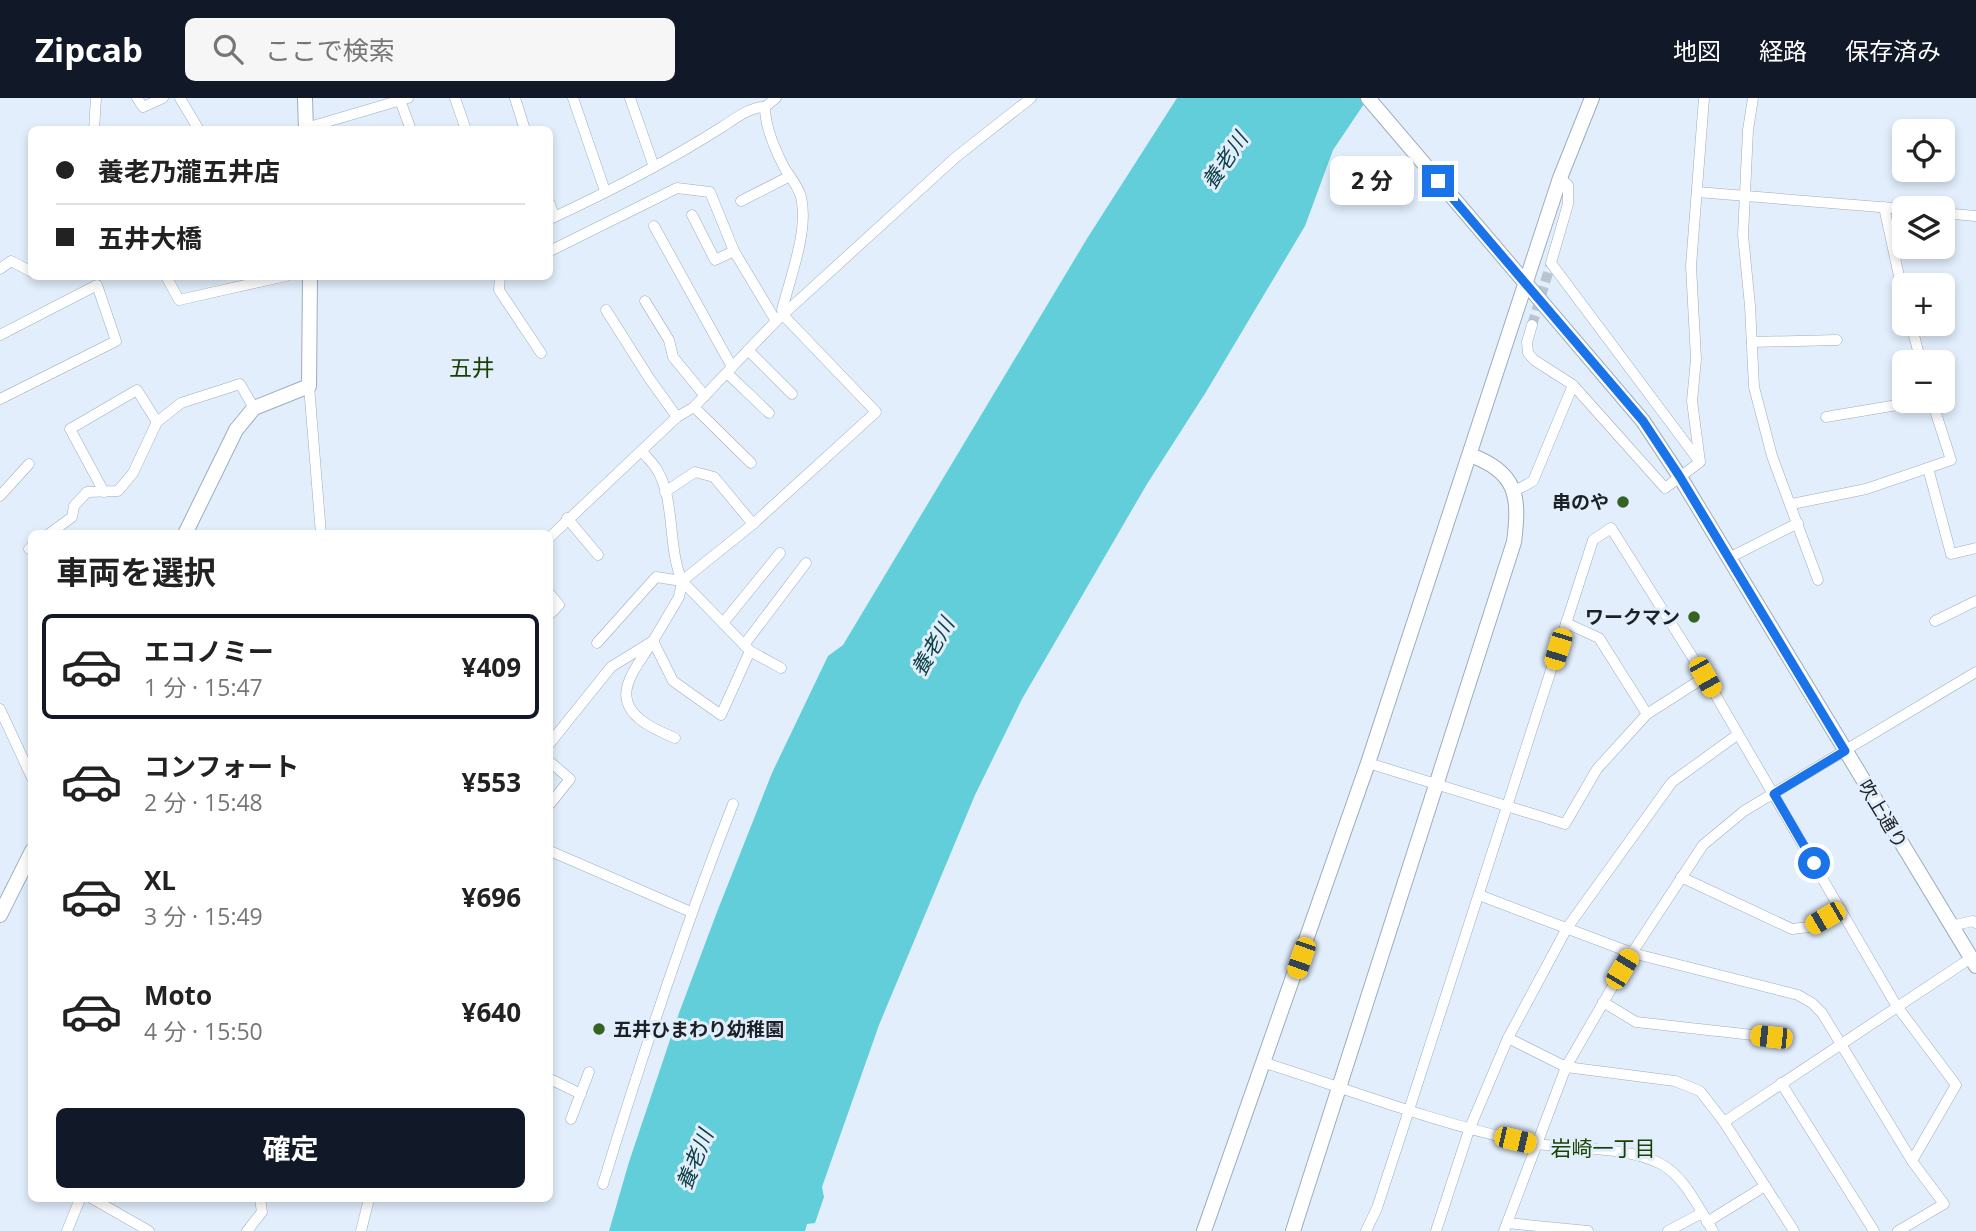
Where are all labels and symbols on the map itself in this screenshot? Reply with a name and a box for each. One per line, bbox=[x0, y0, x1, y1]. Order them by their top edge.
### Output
water label: 養老川 bbox=[1195, 125, 1255, 194]
callout: 2 分 bbox=[1330, 156, 1414, 206]
route end bbox=[1422, 165, 1454, 197]
district label: 五井 bbox=[449, 351, 495, 383]
place label: 串のや bbox=[1552, 489, 1609, 515]
marker: 串のや bbox=[1615, 494, 1631, 510]
place label: ワークマン bbox=[1585, 604, 1680, 630]
marker: ワークマン bbox=[1686, 609, 1702, 625]
water label: 養老川 bbox=[904, 610, 961, 681]
car bbox=[1542, 626, 1575, 672]
car bbox=[1686, 654, 1725, 700]
street label: 吹上通り bbox=[1852, 775, 1914, 853]
route start bbox=[1798, 847, 1830, 879]
car bbox=[1802, 898, 1849, 938]
car bbox=[1285, 935, 1318, 981]
car bbox=[1603, 946, 1642, 992]
place label: 五井ひまわり幼稚園 bbox=[613, 1016, 784, 1042]
marker: 五井ひまわり幼稚園 bbox=[591, 1021, 607, 1037]
car bbox=[1750, 1024, 1793, 1050]
water label: 養老川 bbox=[669, 1123, 720, 1194]
car bbox=[1493, 1125, 1538, 1155]
district label: 岩崎一丁目 bbox=[1551, 1134, 1656, 1162]

